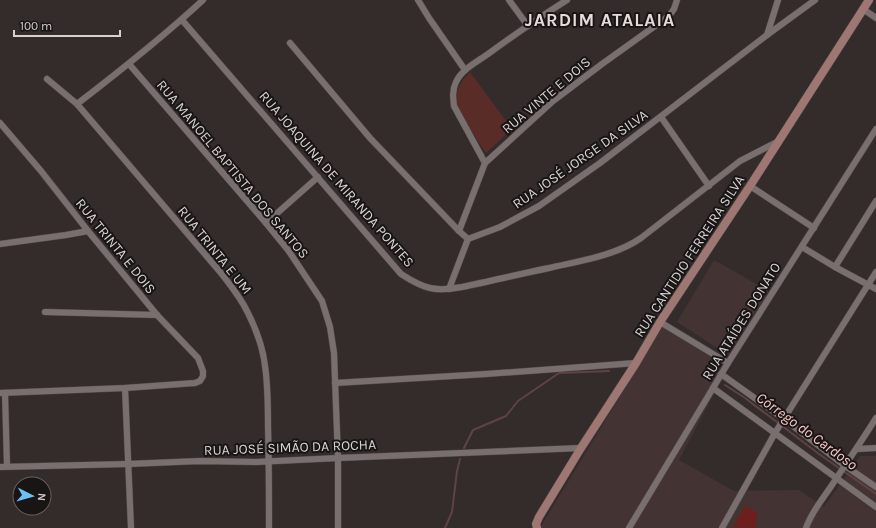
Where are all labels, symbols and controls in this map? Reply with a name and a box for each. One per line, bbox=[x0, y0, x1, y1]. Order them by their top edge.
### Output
district label: JARDIM ATALAIA bbox=[525, 9, 675, 31]
scale bar bbox=[14, 12, 120, 38]
text: 100 m bbox=[20, 19, 52, 33]
street label: RUA VINTE E DOIS bbox=[499, 53, 594, 137]
street label: RUA MANOEL BAPTISTA DOS SANTOS bbox=[153, 77, 312, 262]
street label: RUA JOAQUINA DE MIRANDA PONTES bbox=[256, 88, 418, 271]
street label: RUA JOSÉ JORGE DA SILVA bbox=[509, 105, 651, 213]
street label: RUA CANTIDIO FERREIRA SILVA bbox=[631, 172, 748, 340]
street label: RUA TRINTA E DOIS bbox=[72, 195, 159, 297]
street label: RUA TRINTA E UM bbox=[174, 203, 255, 298]
street label: RUA ATAÍDES DONATO bbox=[698, 259, 784, 383]
water label: Córrego do Cardoso bbox=[753, 388, 862, 474]
street label: RUA JOSÉ SIMÃO DA ROCHA bbox=[204, 435, 376, 459]
north arrow bbox=[12, 476, 52, 516]
text: N bbox=[35, 492, 48, 502]

